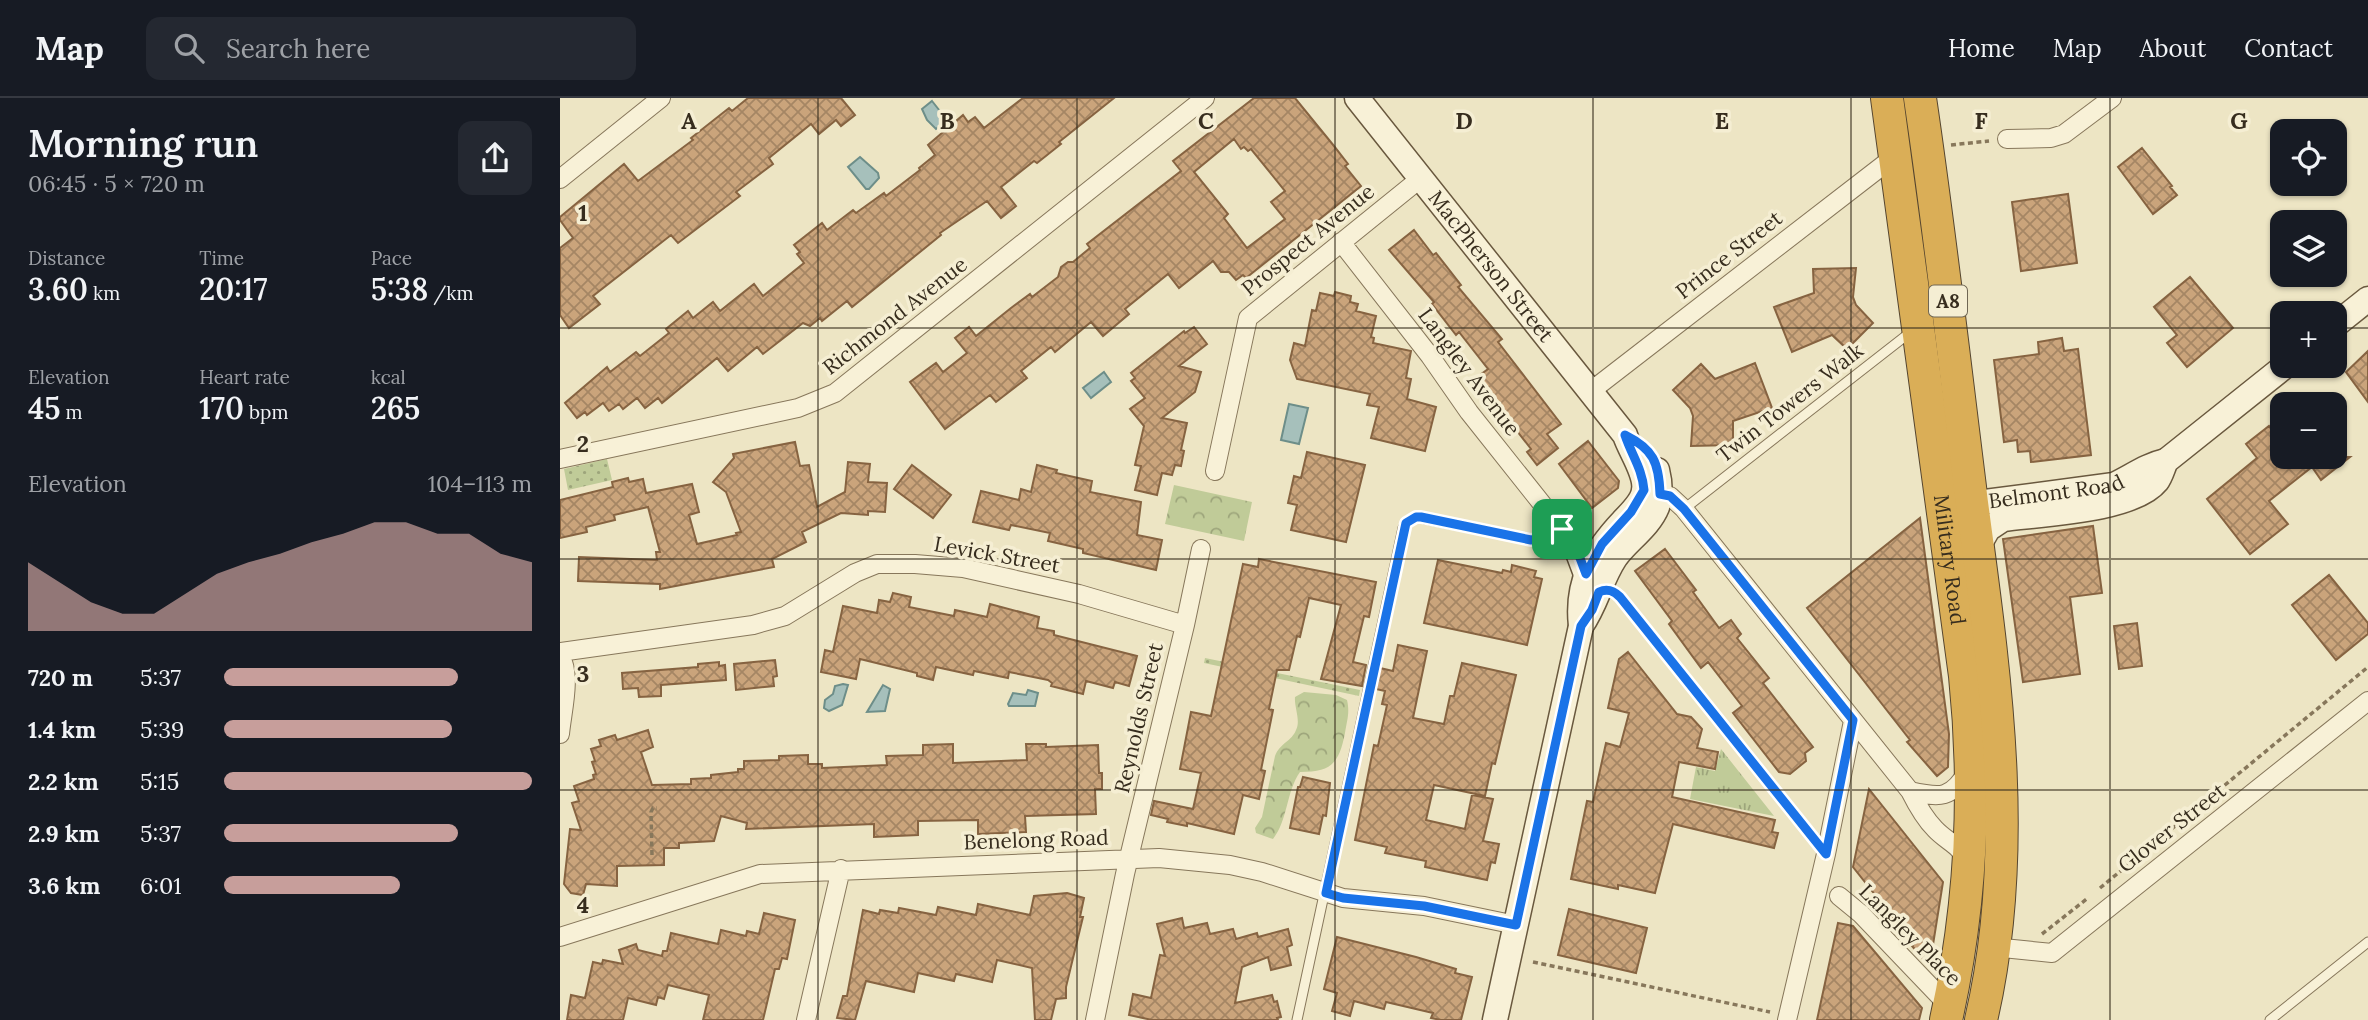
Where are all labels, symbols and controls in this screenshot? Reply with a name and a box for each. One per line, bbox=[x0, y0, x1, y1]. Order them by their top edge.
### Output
search box bbox=[146, 17, 636, 80]
text: Map bbox=[35, 27, 104, 69]
icon: search bbox=[170, 29, 208, 67]
text: Search here bbox=[226, 32, 370, 65]
text: Home bbox=[1948, 33, 2015, 64]
text: Map bbox=[2053, 33, 2102, 64]
text: About bbox=[2140, 33, 2206, 64]
text: Contact bbox=[2244, 33, 2333, 64]
text: A bbox=[681, 106, 697, 135]
text: B bbox=[939, 106, 955, 135]
text: C bbox=[1198, 106, 1214, 135]
text: D bbox=[1455, 106, 1473, 135]
text: E bbox=[1715, 106, 1729, 135]
text: F bbox=[1974, 106, 1988, 135]
text: G bbox=[2230, 106, 2248, 135]
text: Morning run bbox=[28, 119, 258, 167]
map controls bbox=[2270, 119, 2347, 469]
button: locate bbox=[2270, 119, 2347, 196]
button: share bbox=[458, 121, 532, 195]
text: 06:45 · 5 × 720 m bbox=[28, 169, 205, 198]
street label: Prospect Avenue bbox=[1236, 178, 1380, 302]
street label: MacPherson Street bbox=[1423, 185, 1560, 348]
text: 1 bbox=[578, 198, 588, 227]
street label: Prince Street bbox=[1670, 204, 1788, 305]
button: layers bbox=[2270, 210, 2347, 287]
text: Distance bbox=[28, 246, 105, 270]
text: Time bbox=[199, 246, 244, 270]
text: Pace bbox=[371, 246, 412, 270]
street label: Richmond Avenue bbox=[817, 251, 972, 380]
text: 3.60 bbox=[28, 270, 88, 308]
text: 20:17 bbox=[199, 270, 268, 308]
text: 5:38 bbox=[371, 270, 428, 308]
text: km bbox=[88, 281, 120, 305]
text: /km bbox=[428, 281, 474, 305]
road number: A8 bbox=[1929, 286, 1967, 316]
button: + bbox=[2270, 301, 2347, 378]
street label: Langley Avenue bbox=[1413, 302, 1526, 441]
street label: Twin Towers Walk bbox=[1711, 336, 1869, 468]
text: Elevation bbox=[28, 365, 110, 389]
text: Heart rate bbox=[199, 365, 290, 389]
text: kcal bbox=[371, 365, 406, 389]
text: 45 bbox=[28, 389, 61, 427]
text: 170 bbox=[199, 389, 244, 427]
text: 265 bbox=[371, 389, 420, 427]
button: − bbox=[2270, 392, 2347, 469]
text: m bbox=[61, 400, 83, 424]
text: bpm bbox=[244, 400, 288, 424]
text: 2 bbox=[577, 429, 589, 458]
street label: Belmont Road bbox=[1987, 468, 2129, 514]
text: Elevation bbox=[28, 469, 127, 498]
text: 104–113 m bbox=[428, 469, 532, 498]
street label: Military Road bbox=[1928, 493, 1972, 626]
pin bbox=[1532, 499, 1592, 559]
icon: arrive bbox=[1543, 510, 1581, 548]
street label: Levick Street bbox=[932, 530, 1063, 579]
street label: Reynolds Street bbox=[1108, 639, 1169, 796]
text: 3 bbox=[577, 659, 589, 688]
text: 720 m bbox=[28, 663, 93, 692]
text: 5:37 bbox=[140, 663, 181, 692]
text: 1.4 km bbox=[28, 715, 96, 744]
text: 5:39 bbox=[140, 715, 184, 744]
text: 2.2 km bbox=[28, 767, 99, 796]
text: 5:15 bbox=[140, 767, 179, 796]
street label: Glover Street bbox=[2112, 776, 2232, 878]
text: 2.9 km bbox=[28, 819, 100, 848]
text: 5:37 bbox=[140, 819, 181, 848]
street label: Benelong Road bbox=[963, 823, 1109, 856]
text: 3.6 km bbox=[28, 871, 100, 900]
text: 6:01 bbox=[140, 871, 182, 900]
street label: Langley Place bbox=[1854, 878, 1967, 991]
text: 4 bbox=[577, 890, 589, 919]

